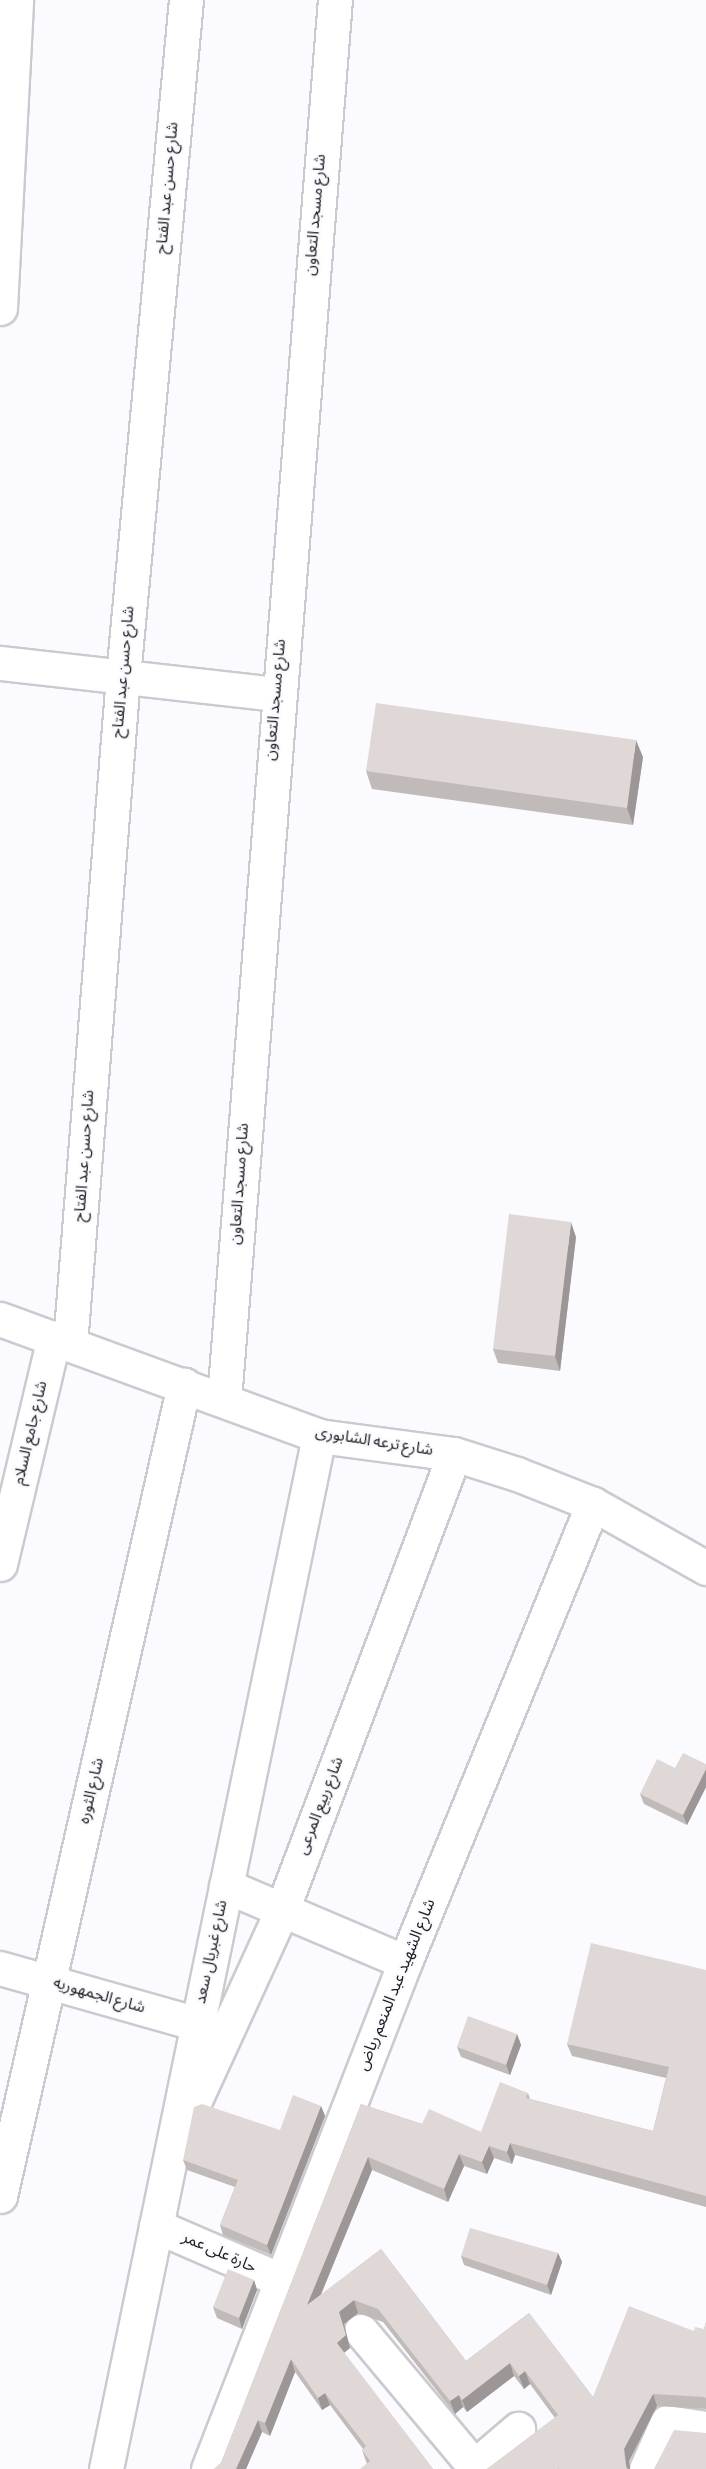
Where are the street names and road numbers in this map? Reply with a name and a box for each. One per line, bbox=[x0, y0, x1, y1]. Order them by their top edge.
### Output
street label: شارع حسن عبد الفتاح bbox=[153, 121, 183, 255]
street label: شارع مسجد التعاون bbox=[301, 153, 331, 277]
street label: شارع حسن عبد الفتاح bbox=[109, 605, 139, 739]
street label: شارع مسجد التعاون bbox=[261, 638, 291, 762]
street label: شارع حسن عبد الفتاح bbox=[71, 1089, 99, 1223]
street label: شارع مسجد التعاون bbox=[226, 1122, 254, 1246]
street label: شارع جامع السلام bbox=[10, 1379, 52, 1487]
street label: شارع ترعه الشابورى bbox=[314, 1423, 434, 1461]
street label: شارع ربيع المرعى bbox=[294, 1754, 348, 1858]
street label: شارع الثوره bbox=[75, 1756, 109, 1826]
street label: شارع الشهيد عبد المنعم رياض bbox=[354, 1896, 440, 2074]
street label: شارع غبريال سعد bbox=[192, 1898, 232, 2006]
street label: شارع الجمهوريه bbox=[51, 1974, 147, 2018]
street label: حارة على عمر bbox=[179, 2228, 259, 2278]

